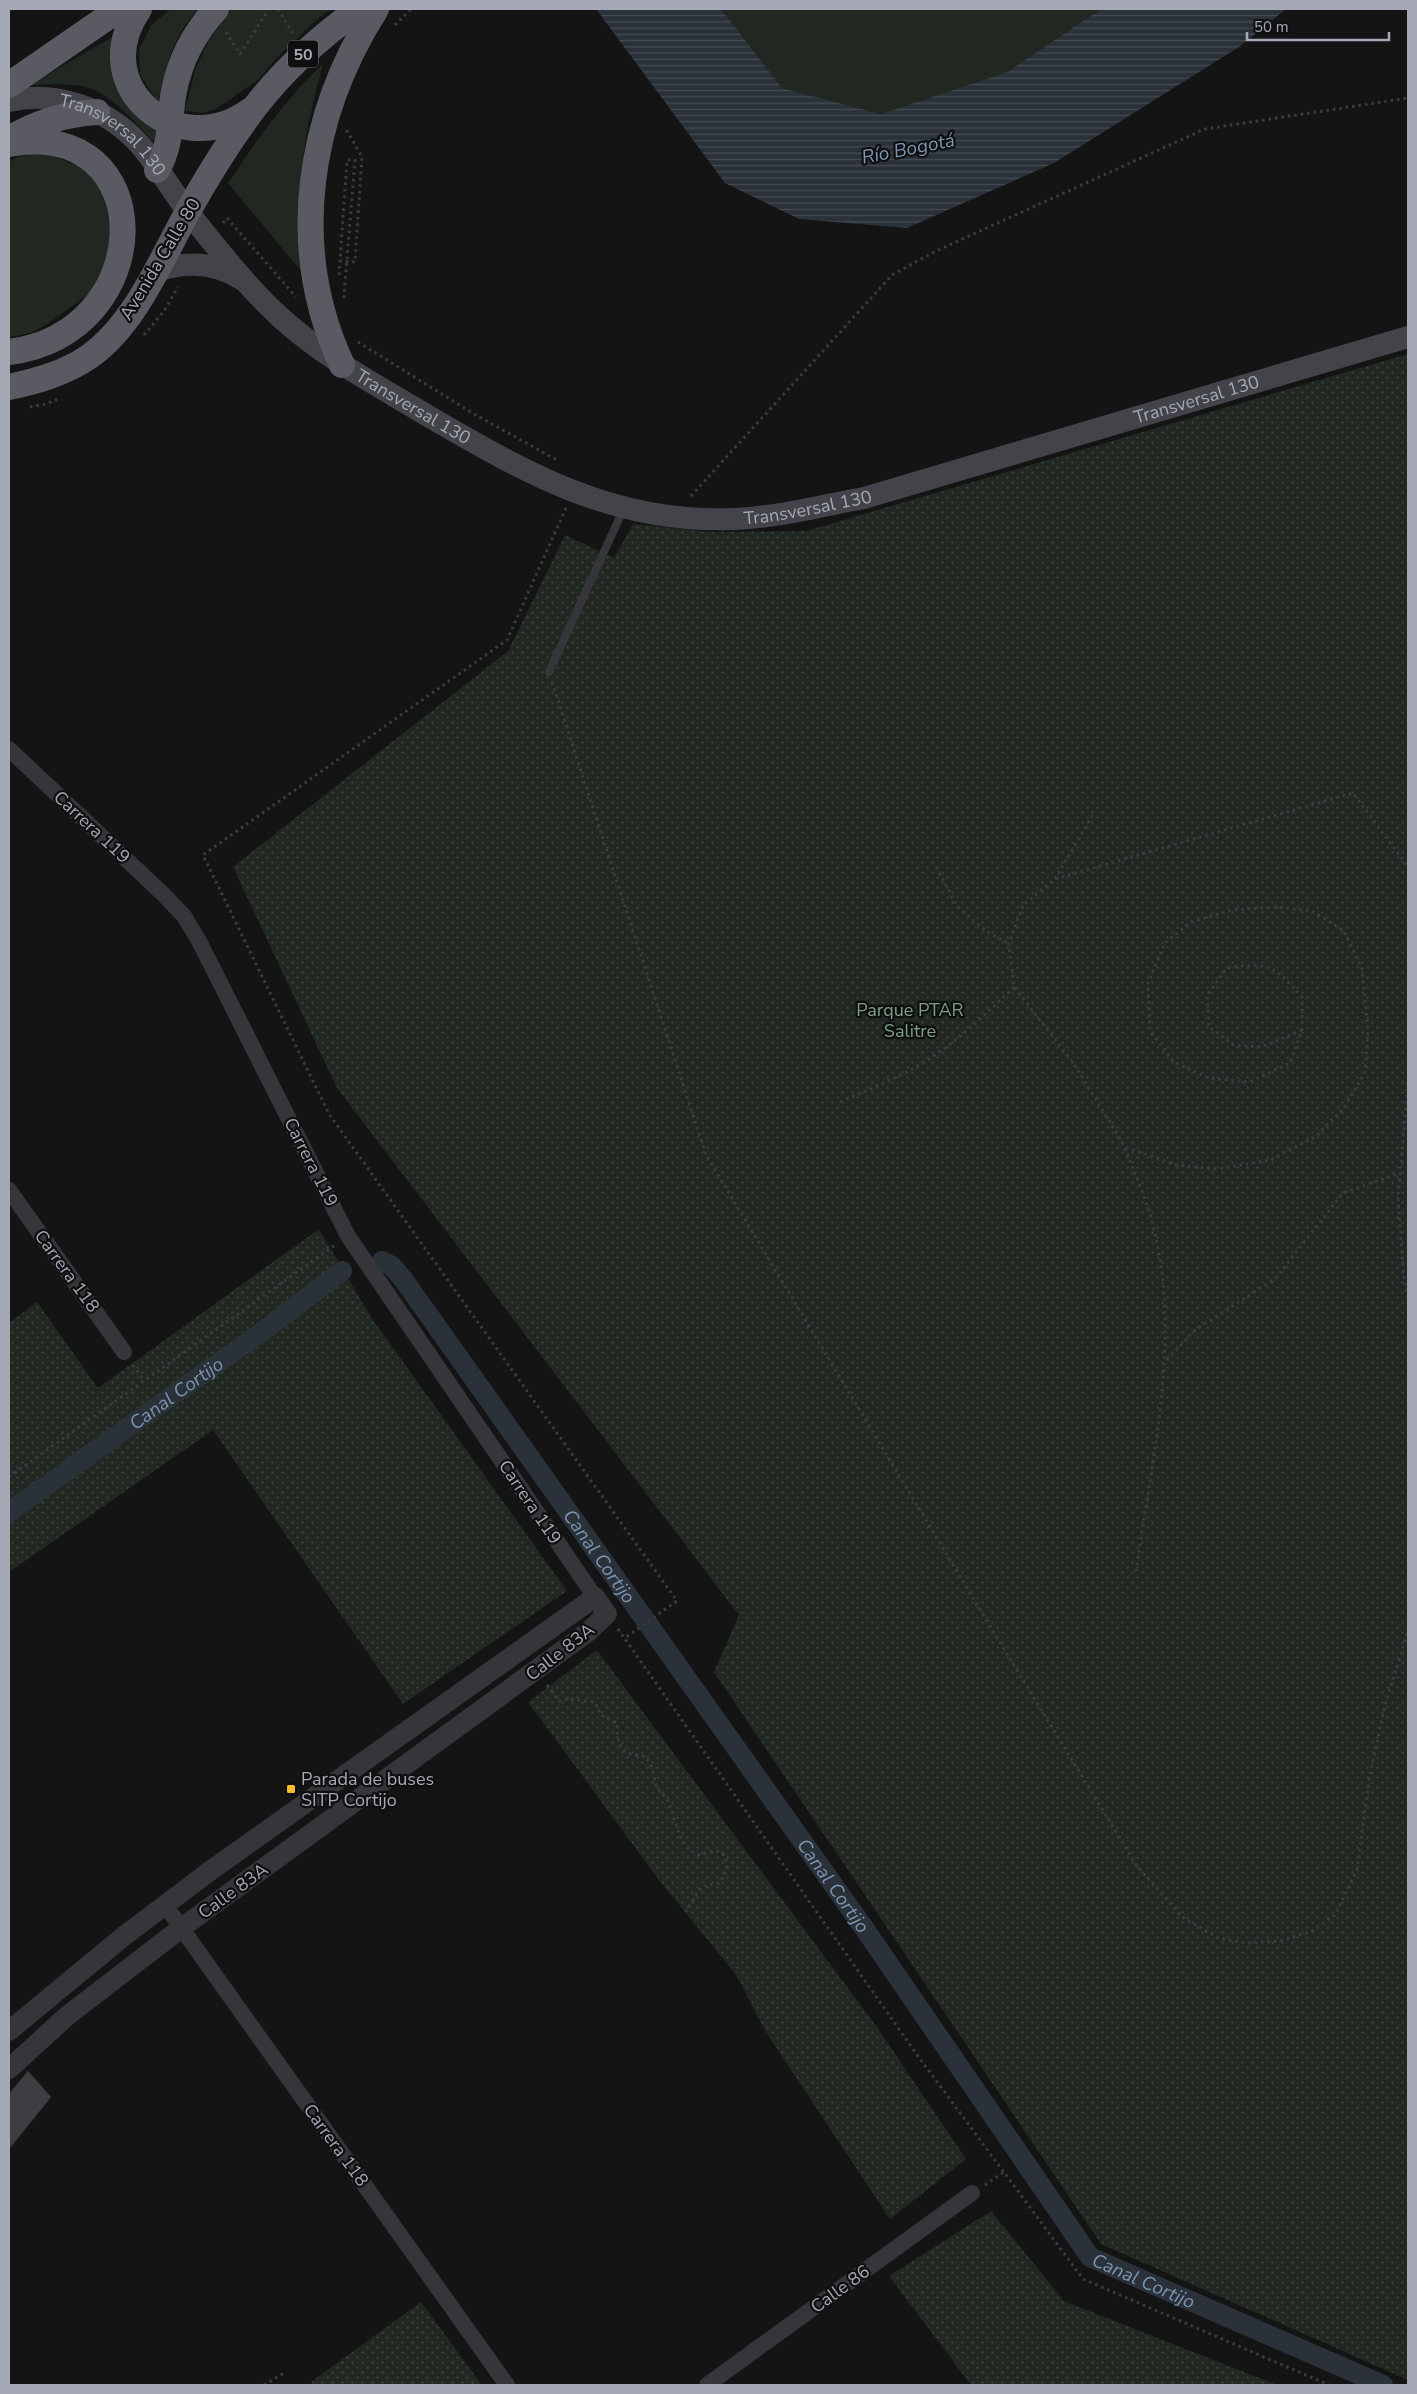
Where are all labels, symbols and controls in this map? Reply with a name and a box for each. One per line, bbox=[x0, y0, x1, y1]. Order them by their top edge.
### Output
scale bar bbox=[1247, 10, 1390, 42]
text: 50 m bbox=[1254, 17, 1289, 37]
road number: 50 bbox=[288, 41, 318, 68]
street label: Transversal 130 bbox=[57, 88, 172, 181]
water label: Río Bogotá bbox=[859, 127, 957, 171]
street label: Avenida Calle 80 bbox=[114, 194, 206, 324]
street label: Transversal 130 bbox=[351, 364, 475, 450]
street label: Transversal 130 bbox=[1131, 370, 1262, 430]
street label: Transversal 130 bbox=[743, 484, 875, 530]
street label: Carrera 119 bbox=[48, 785, 136, 869]
park label: Parque PTAR Salitre bbox=[856, 998, 964, 1043]
street label: Carrera 119 bbox=[278, 1113, 344, 1211]
street label: Carrera 118 bbox=[29, 1225, 105, 1317]
water label: Canal Cortijo bbox=[124, 1351, 229, 1436]
street label: Carrera 119 bbox=[493, 1455, 567, 1549]
water label: Canal Cortijo bbox=[556, 1504, 641, 1609]
street label: Calle 83A bbox=[521, 1618, 599, 1686]
place label: Parada de buses SITP Cortijo bbox=[301, 1767, 434, 1812]
marker: Parada de buses SITP Cortijo bbox=[285, 1783, 297, 1795]
water label: Canal Cortijo bbox=[790, 1834, 875, 1938]
street label: Calle 83A bbox=[193, 1858, 273, 1924]
street label: Carrera 118 bbox=[298, 2099, 374, 2191]
water label: Canal Cortijo bbox=[1088, 2247, 1199, 2315]
street label: Calle 86 bbox=[806, 2259, 874, 2319]

